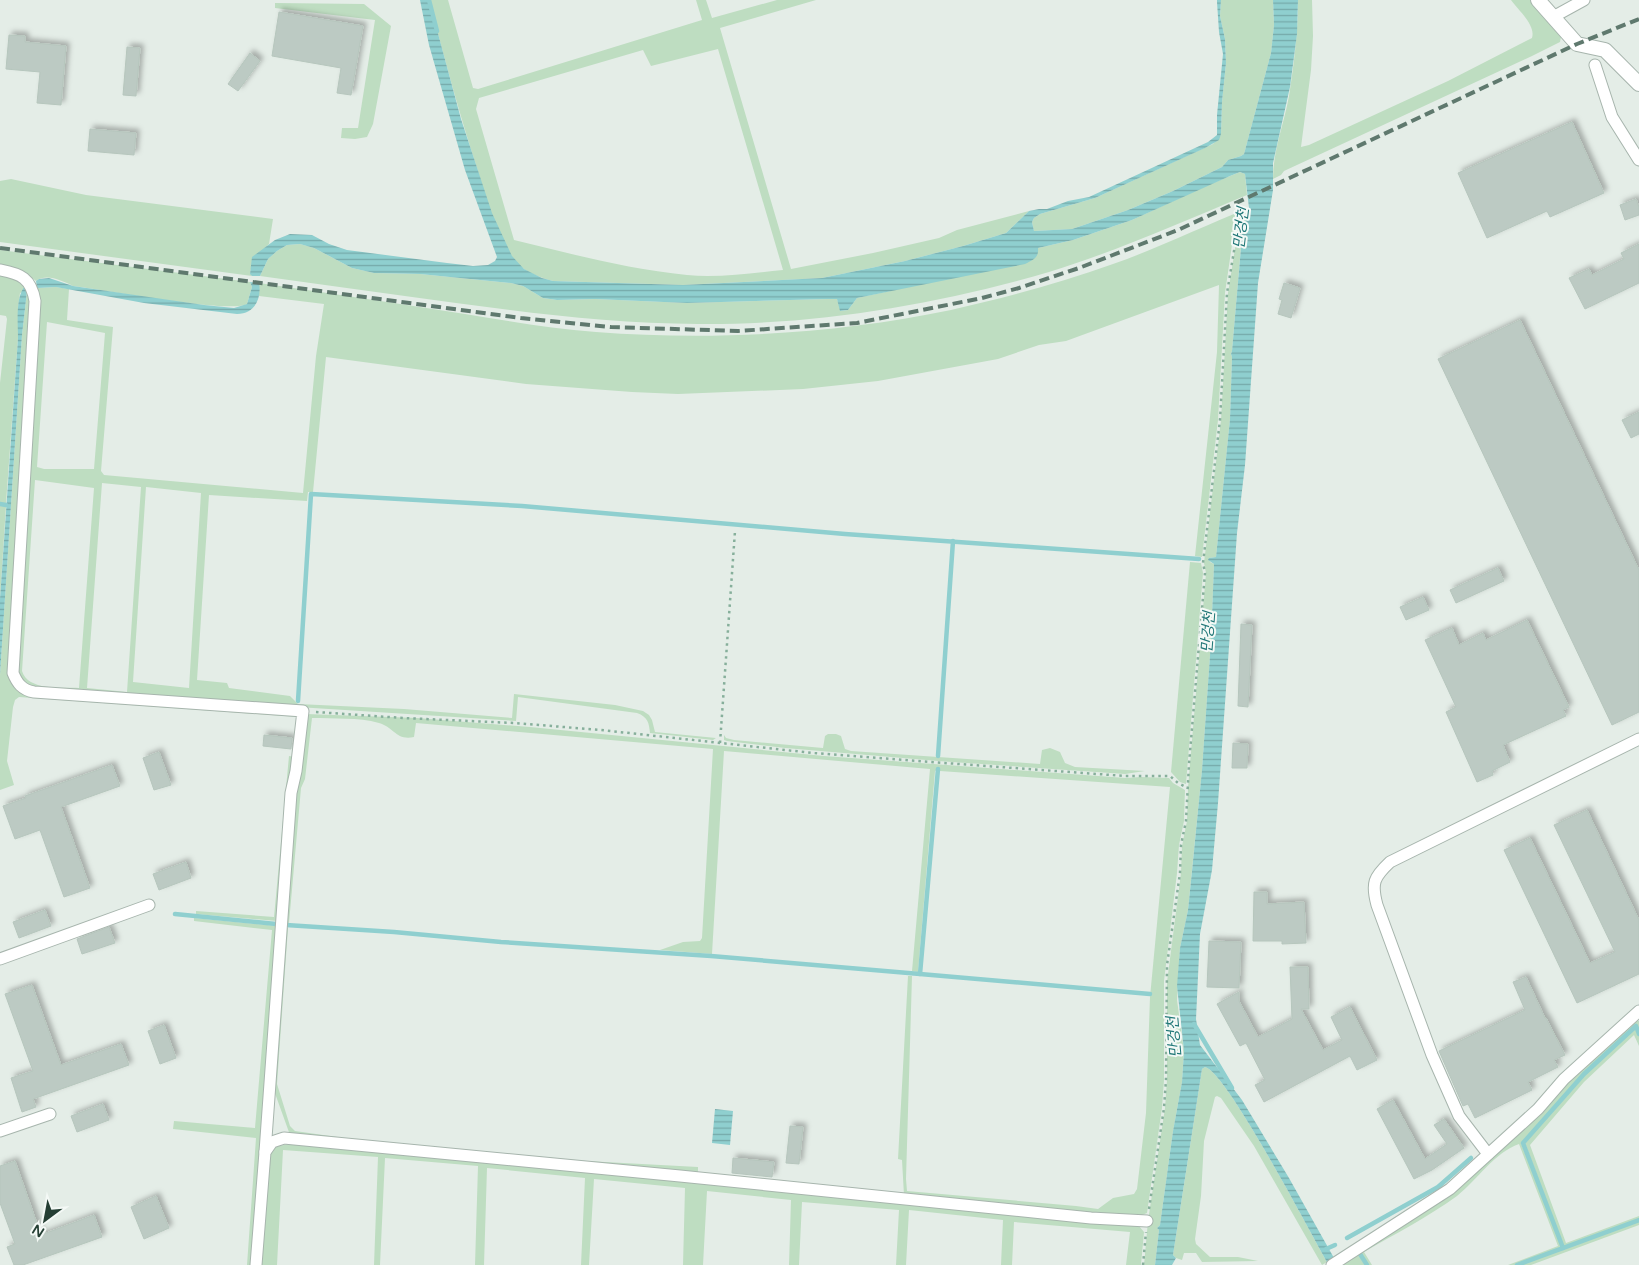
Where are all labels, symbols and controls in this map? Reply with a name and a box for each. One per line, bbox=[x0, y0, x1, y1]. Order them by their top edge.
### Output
water label: 만겅천 bbox=[1230, 204, 1253, 250]
water label: 만겅천 bbox=[1198, 609, 1219, 653]
water label: 만겅천 bbox=[1163, 1013, 1185, 1058]
north arrow bbox=[20, 1195, 70, 1245]
text: N bbox=[29, 1220, 48, 1241]

